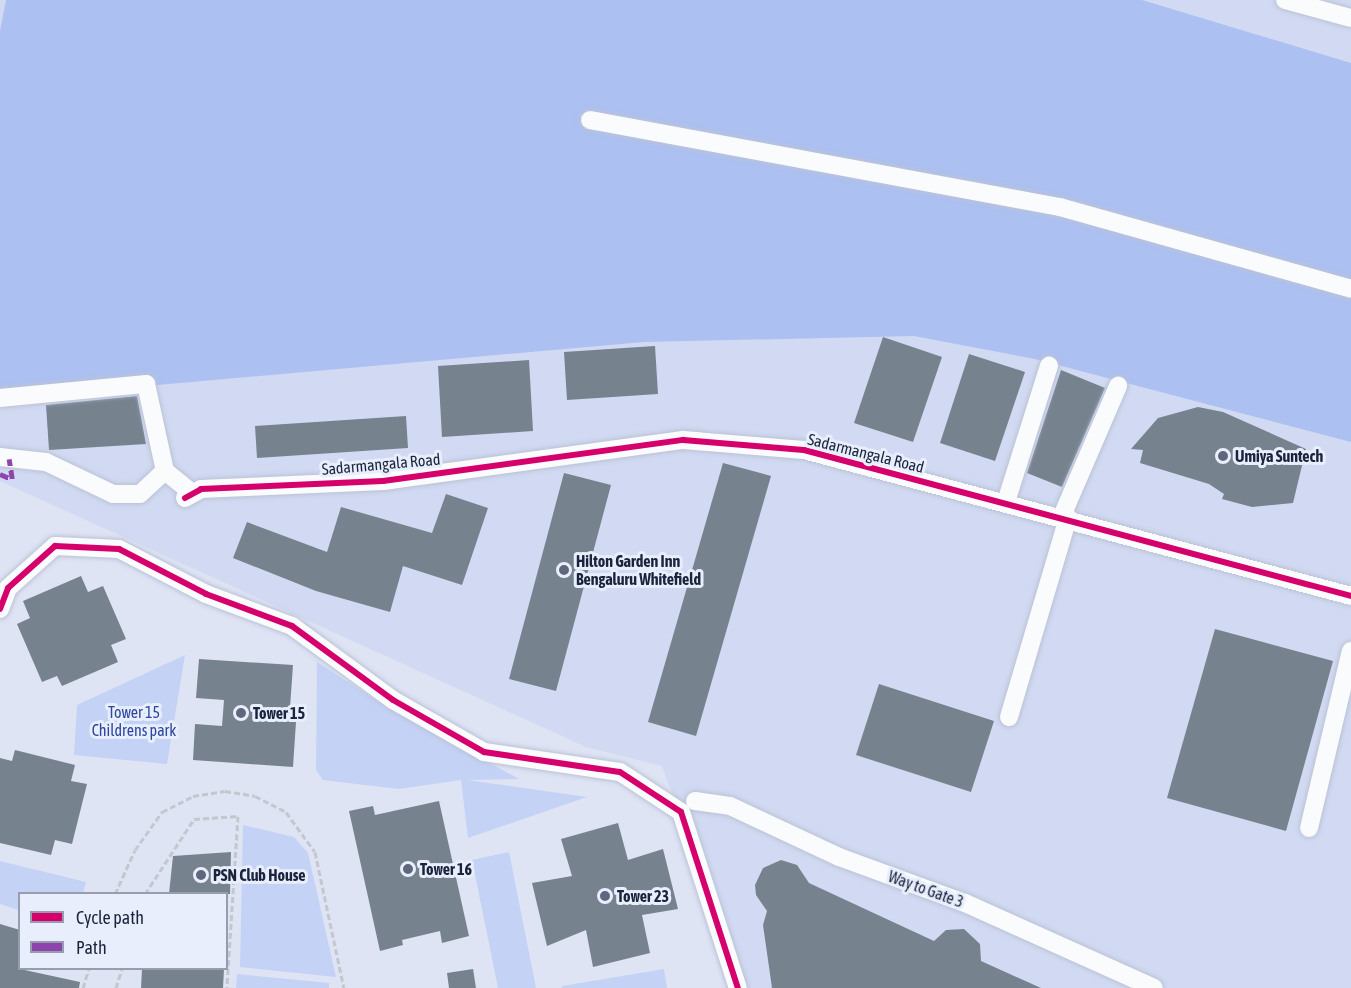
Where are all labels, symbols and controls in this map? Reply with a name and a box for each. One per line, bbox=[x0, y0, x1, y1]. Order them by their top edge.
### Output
street label: Sadarmangala Road bbox=[806, 429, 926, 477]
place label: Umiya Suntech bbox=[1235, 446, 1323, 466]
street label: Sadarmangala Road bbox=[321, 449, 441, 479]
marker: Umiya Suntech bbox=[1216, 449, 1230, 463]
place label: Hilton Garden Inn Bengaluru Whitefield bbox=[576, 551, 701, 589]
marker: Hilton Garden Inn Bengaluru Whitefield bbox=[557, 563, 571, 577]
park label: Tower 15 Childrens park bbox=[92, 702, 176, 740]
place label: Tower 15 bbox=[253, 703, 305, 723]
marker: Tower 15 bbox=[234, 706, 248, 720]
place label: Tower 16 bbox=[420, 859, 472, 879]
marker: Tower 16 bbox=[401, 862, 415, 876]
place label: PSN Club House bbox=[213, 865, 306, 885]
street label: Way to Gate 3 bbox=[886, 866, 966, 912]
marker: PSN Club House bbox=[194, 868, 208, 882]
place label: Tower 23 bbox=[617, 886, 669, 906]
marker: Tower 23 bbox=[598, 889, 612, 903]
legend bbox=[18, 892, 228, 970]
text: Cycle path bbox=[76, 907, 144, 928]
text: Path bbox=[76, 937, 107, 958]

